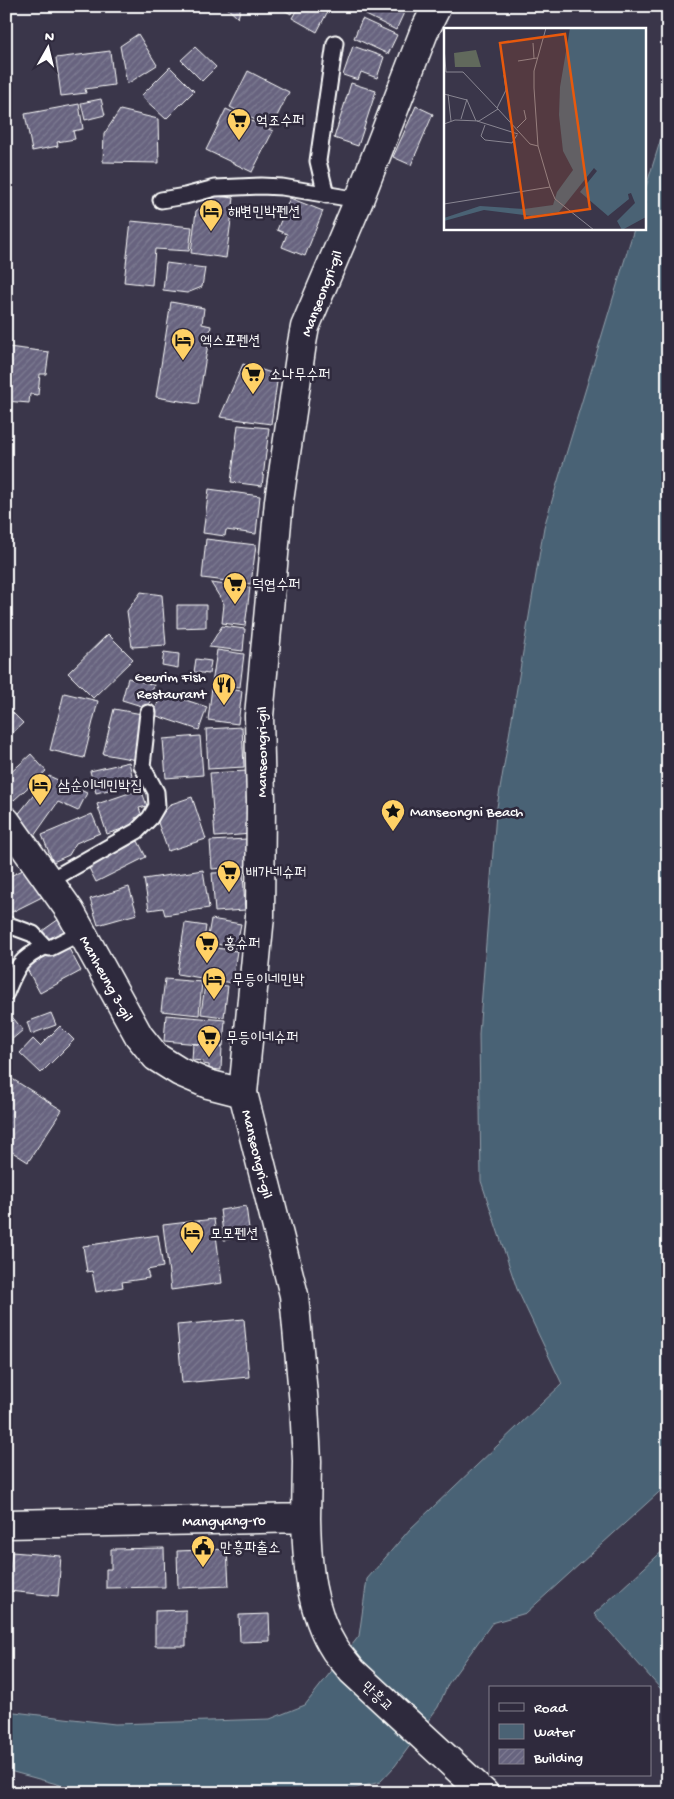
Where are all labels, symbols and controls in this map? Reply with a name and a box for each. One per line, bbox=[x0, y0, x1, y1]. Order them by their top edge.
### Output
north arrow bbox=[22, 22, 72, 72]
inset map bbox=[444, 28, 646, 230]
text: N bbox=[44, 29, 55, 47]
supermarket icon: 억조수퍼 bbox=[226, 107, 252, 141]
place label: 억조수퍼 bbox=[256, 113, 304, 131]
hotel icon: 해변민박펜션 bbox=[198, 198, 224, 232]
place label: 해변민박펜션 bbox=[228, 204, 300, 222]
street label: Manseongri-gil bbox=[298, 248, 348, 339]
hotel icon: 엑스포펜션 bbox=[170, 327, 196, 361]
place label: 엑스포펜션 bbox=[200, 333, 260, 351]
supermarket icon: 소나무수퍼 bbox=[240, 361, 266, 395]
place label: 소나무수퍼 bbox=[270, 367, 330, 385]
supermarket icon: 덕엽수퍼 bbox=[222, 571, 248, 605]
place label: 덕엽수퍼 bbox=[252, 577, 300, 595]
place label: Geurim Fish Restaurant bbox=[134, 669, 208, 704]
restaurant icon: Geurim Fish Restaurant bbox=[211, 672, 237, 706]
street label: Manseongri-gil bbox=[254, 707, 272, 797]
hotel icon: 삼순이네민박집 bbox=[27, 772, 53, 806]
place label: 삼순이네민박집 bbox=[58, 778, 143, 796]
place icon: Manseongni Beach bbox=[380, 798, 406, 832]
place label: Manseongni Beach bbox=[410, 804, 523, 822]
supermarket icon: 배가네슈퍼 bbox=[216, 859, 242, 893]
place label: 배가네슈퍼 bbox=[246, 865, 306, 883]
supermarket icon: 홍슈퍼 bbox=[194, 930, 220, 964]
street label: Manheung 3-gil bbox=[74, 933, 136, 1025]
place label: 홍슈퍼 bbox=[224, 936, 260, 954]
hotel icon: 무등이네민박 bbox=[201, 966, 227, 1000]
place label: 무등이네민박 bbox=[232, 972, 305, 990]
supermarket icon: 무등이네슈퍼 bbox=[196, 1024, 222, 1058]
place label: 무등이네슈퍼 bbox=[226, 1030, 298, 1048]
street label: Manseongri-gil bbox=[236, 1108, 276, 1201]
hotel icon: 모모펜션 bbox=[179, 1220, 205, 1254]
place label: 모모펜션 bbox=[210, 1226, 258, 1244]
street label: Mangyang-ro bbox=[182, 1512, 266, 1532]
public building icon: 만흥파출소 bbox=[190, 1534, 216, 1568]
place label: 만흥파출소 bbox=[220, 1540, 280, 1558]
street label: 만흥교 bbox=[357, 1679, 396, 1716]
legend bbox=[489, 1686, 652, 1776]
text: Road bbox=[534, 1700, 568, 1718]
text: Water bbox=[534, 1724, 576, 1742]
text: Building bbox=[533, 1750, 583, 1768]

